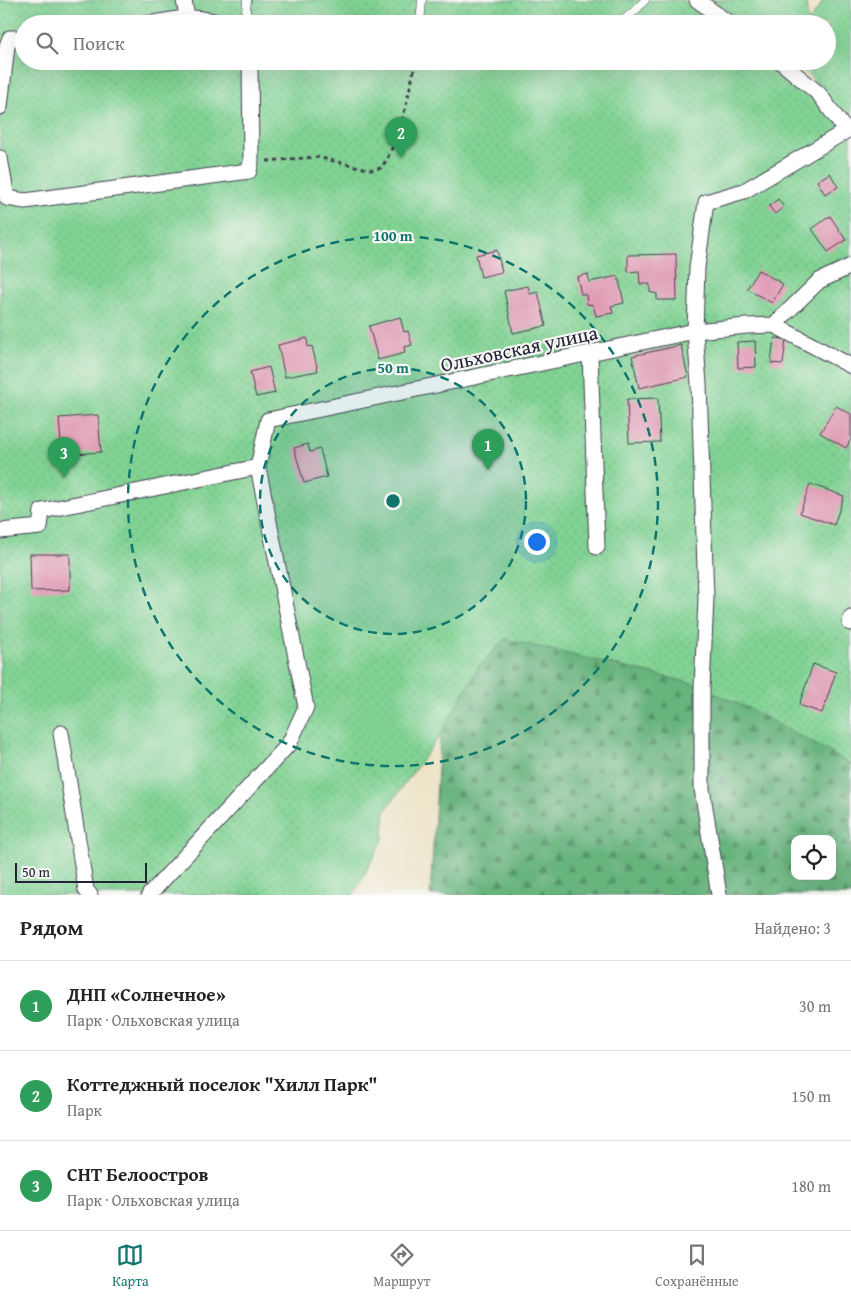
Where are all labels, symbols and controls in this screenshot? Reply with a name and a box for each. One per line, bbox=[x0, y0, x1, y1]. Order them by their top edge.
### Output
search box bbox=[15, 15, 836, 70]
icon: search bbox=[33, 29, 61, 57]
text: Поиск bbox=[73, 29, 125, 57]
pin: 2 bbox=[385, 117, 417, 158]
text: 100 m bbox=[373, 225, 413, 246]
street label: Ольховская улица bbox=[438, 317, 601, 379]
text: 50 m bbox=[377, 357, 409, 378]
pin: 1 bbox=[472, 429, 504, 470]
pin: 3 bbox=[48, 437, 80, 478]
centre of rings bbox=[384, 492, 402, 510]
your location bbox=[524, 529, 550, 555]
map controls bbox=[791, 835, 836, 880]
button: locate bbox=[791, 835, 836, 880]
scale bar bbox=[15, 860, 148, 883]
text: 50 m bbox=[22, 862, 50, 882]
text: Рядом bbox=[20, 912, 83, 943]
text: Найдено: 3 bbox=[754, 916, 831, 940]
text: ДНП «Солнечное» bbox=[67, 980, 226, 1008]
text: 1 bbox=[32, 994, 40, 1018]
text: 30 m bbox=[799, 994, 831, 1018]
text: Парк · Ольховская улица bbox=[67, 1008, 240, 1032]
text: Коттеджный поселок "Хилл Парк" bbox=[67, 1070, 378, 1098]
text: 2 bbox=[32, 1084, 40, 1108]
text: 150 m bbox=[791, 1084, 831, 1108]
text: Парк bbox=[67, 1098, 102, 1122]
text: СНТ Белоостров bbox=[67, 1160, 209, 1188]
text: 3 bbox=[32, 1174, 40, 1198]
text: 180 m bbox=[791, 1174, 831, 1198]
text: Парк · Ольховская улица bbox=[67, 1188, 240, 1212]
tab: Карта bbox=[112, 1241, 149, 1291]
tab: Маршрут bbox=[373, 1241, 431, 1291]
tab: Сохранённые bbox=[655, 1241, 739, 1291]

